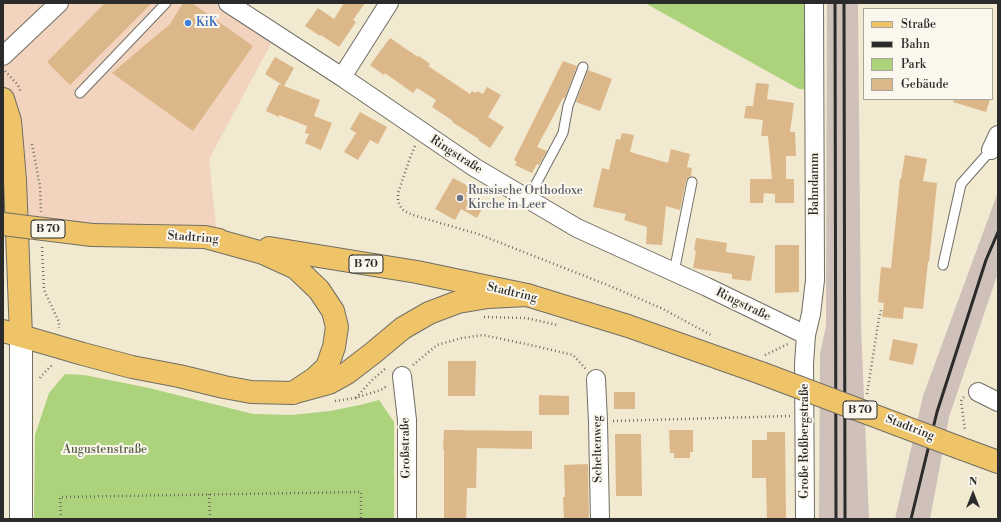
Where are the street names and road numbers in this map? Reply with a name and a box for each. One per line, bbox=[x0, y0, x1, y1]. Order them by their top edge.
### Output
street label: Ringstraße bbox=[427, 133, 485, 177]
street label: Bahndamm bbox=[808, 153, 822, 215]
road number: B 70 bbox=[31, 220, 65, 238]
street label: Stadtring bbox=[167, 229, 219, 247]
road number: B 70 bbox=[349, 255, 383, 273]
street label: Stadtring bbox=[485, 280, 539, 306]
street label: Ringstraße bbox=[713, 286, 773, 324]
street label: Große Roßbergstraße bbox=[798, 383, 812, 499]
road number: B 70 bbox=[843, 401, 877, 419]
street label: Stadtring bbox=[884, 412, 936, 444]
street label: Scheltenweg bbox=[590, 415, 606, 483]
street label: Großstraße bbox=[398, 417, 414, 479]

